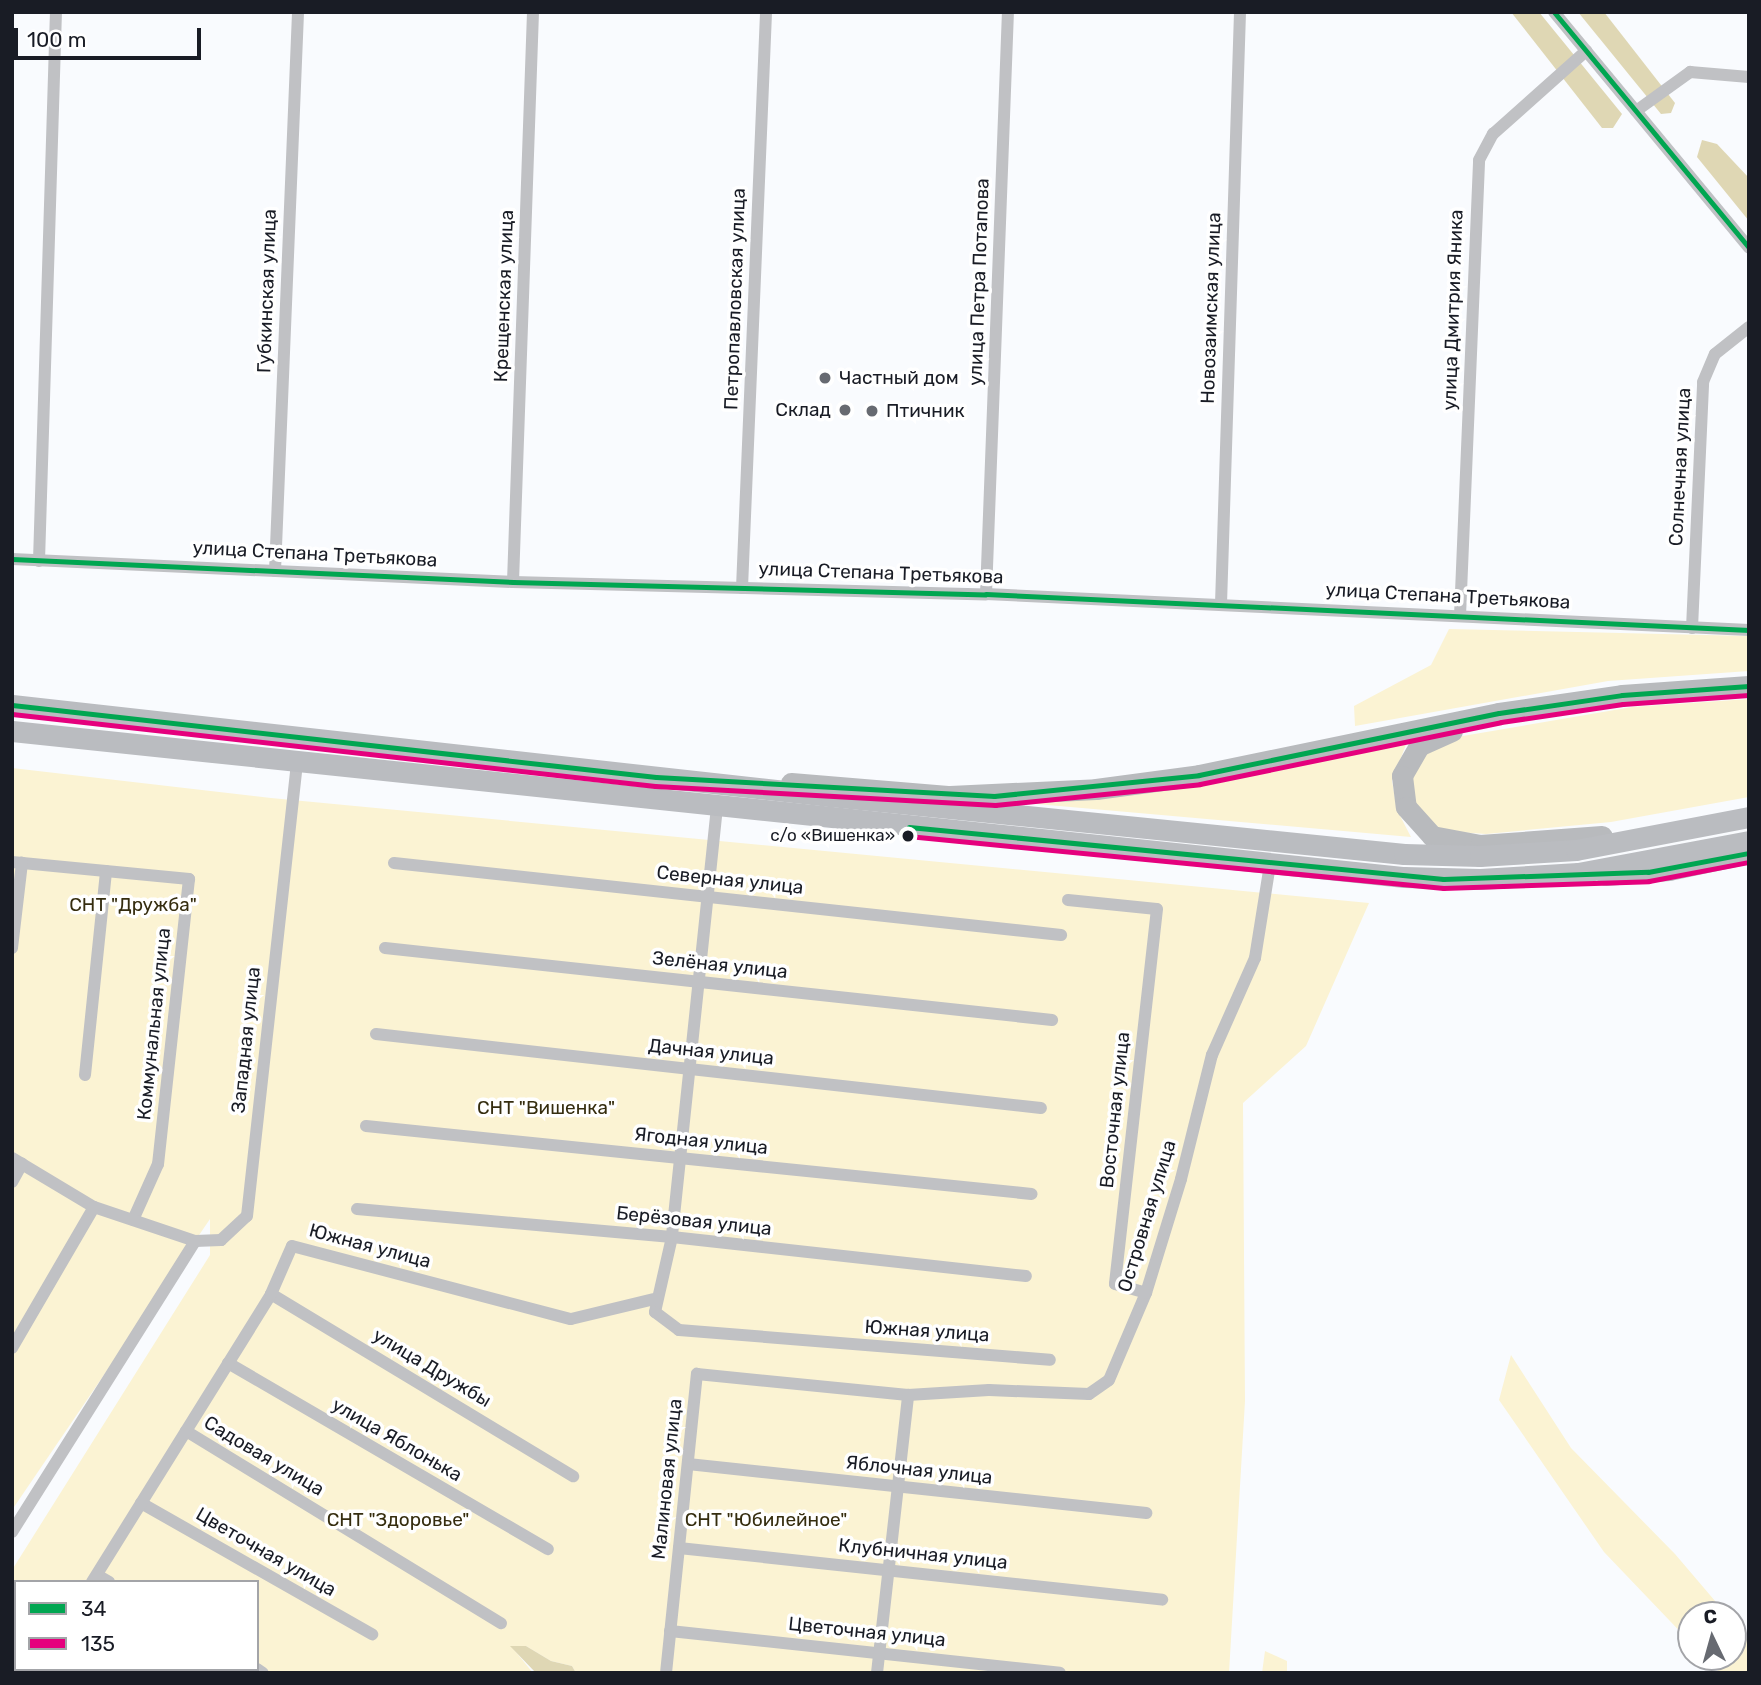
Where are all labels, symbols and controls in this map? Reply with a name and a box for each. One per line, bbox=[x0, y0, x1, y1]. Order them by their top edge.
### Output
scale bar bbox=[18, 14, 205, 58]
text: 100 m bbox=[27, 27, 86, 52]
street label: улица Петра Потапова bbox=[964, 178, 994, 386]
street label: Петропавловская улица bbox=[720, 188, 750, 410]
street label: Губкинская улица bbox=[253, 209, 281, 373]
street label: Крещенская улица bbox=[490, 209, 518, 383]
street label: улица Дмитрия Яника bbox=[1438, 209, 1468, 411]
street label: Новозаимская улица bbox=[1196, 212, 1226, 404]
place label: Частный дом bbox=[839, 367, 959, 389]
marker: Частный дом bbox=[817, 370, 833, 386]
street label: Солнечная улица bbox=[1664, 387, 1696, 547]
place label: Склад bbox=[775, 399, 831, 421]
place label: Птичник bbox=[886, 400, 965, 422]
marker: Склад bbox=[837, 402, 853, 418]
marker: Птичник bbox=[864, 403, 880, 419]
street label: улица Степана Третьякова bbox=[192, 536, 438, 572]
street label: улица Степана Третьякова bbox=[758, 557, 1004, 589]
street label: улица Степана Третьякова bbox=[1325, 578, 1571, 614]
place label: с/о «Вишенка» bbox=[770, 826, 895, 846]
marker: с/о «Вишенка» bbox=[901, 829, 915, 843]
street label: Северная улица bbox=[655, 861, 805, 899]
park label: СНТ "Дружба" bbox=[69, 894, 197, 916]
street label: Коммунальная улица bbox=[133, 927, 175, 1121]
street label: Зелёная улица bbox=[651, 947, 789, 983]
street label: Западная улица bbox=[227, 966, 265, 1114]
street label: Восточная улица bbox=[1095, 1031, 1135, 1189]
street label: Дачная улица bbox=[647, 1034, 775, 1070]
park label: СНТ "Вишенка" bbox=[477, 1097, 615, 1119]
street label: Ягодная улица bbox=[633, 1123, 769, 1159]
street label: Островная улица bbox=[1113, 1137, 1181, 1295]
street label: Берёзовая улица bbox=[615, 1201, 773, 1241]
street label: Южная улица bbox=[307, 1219, 433, 1273]
street label: Южная улица bbox=[864, 1315, 990, 1347]
street label: улица Дружбы bbox=[369, 1324, 495, 1412]
street label: улица Яблонька bbox=[328, 1393, 466, 1487]
street label: Малиновая улица bbox=[647, 1398, 687, 1560]
street label: Садовая улица bbox=[200, 1411, 328, 1501]
street label: Яблочная улица bbox=[844, 1451, 994, 1489]
street label: Цветочная улица bbox=[192, 1503, 340, 1601]
park label: СНТ "Здоровье" bbox=[327, 1509, 469, 1531]
park label: СНТ "Юбилейное" bbox=[685, 1509, 847, 1531]
street label: Клубничная улица bbox=[837, 1534, 1009, 1574]
legend bbox=[14, 1580, 259, 1671]
text: 34 bbox=[81, 1596, 107, 1621]
north arrow bbox=[1677, 1601, 1747, 1671]
text: С bbox=[1703, 1605, 1718, 1629]
street label: Цветочная улица bbox=[787, 1612, 947, 1652]
text: 135 bbox=[81, 1631, 115, 1656]

